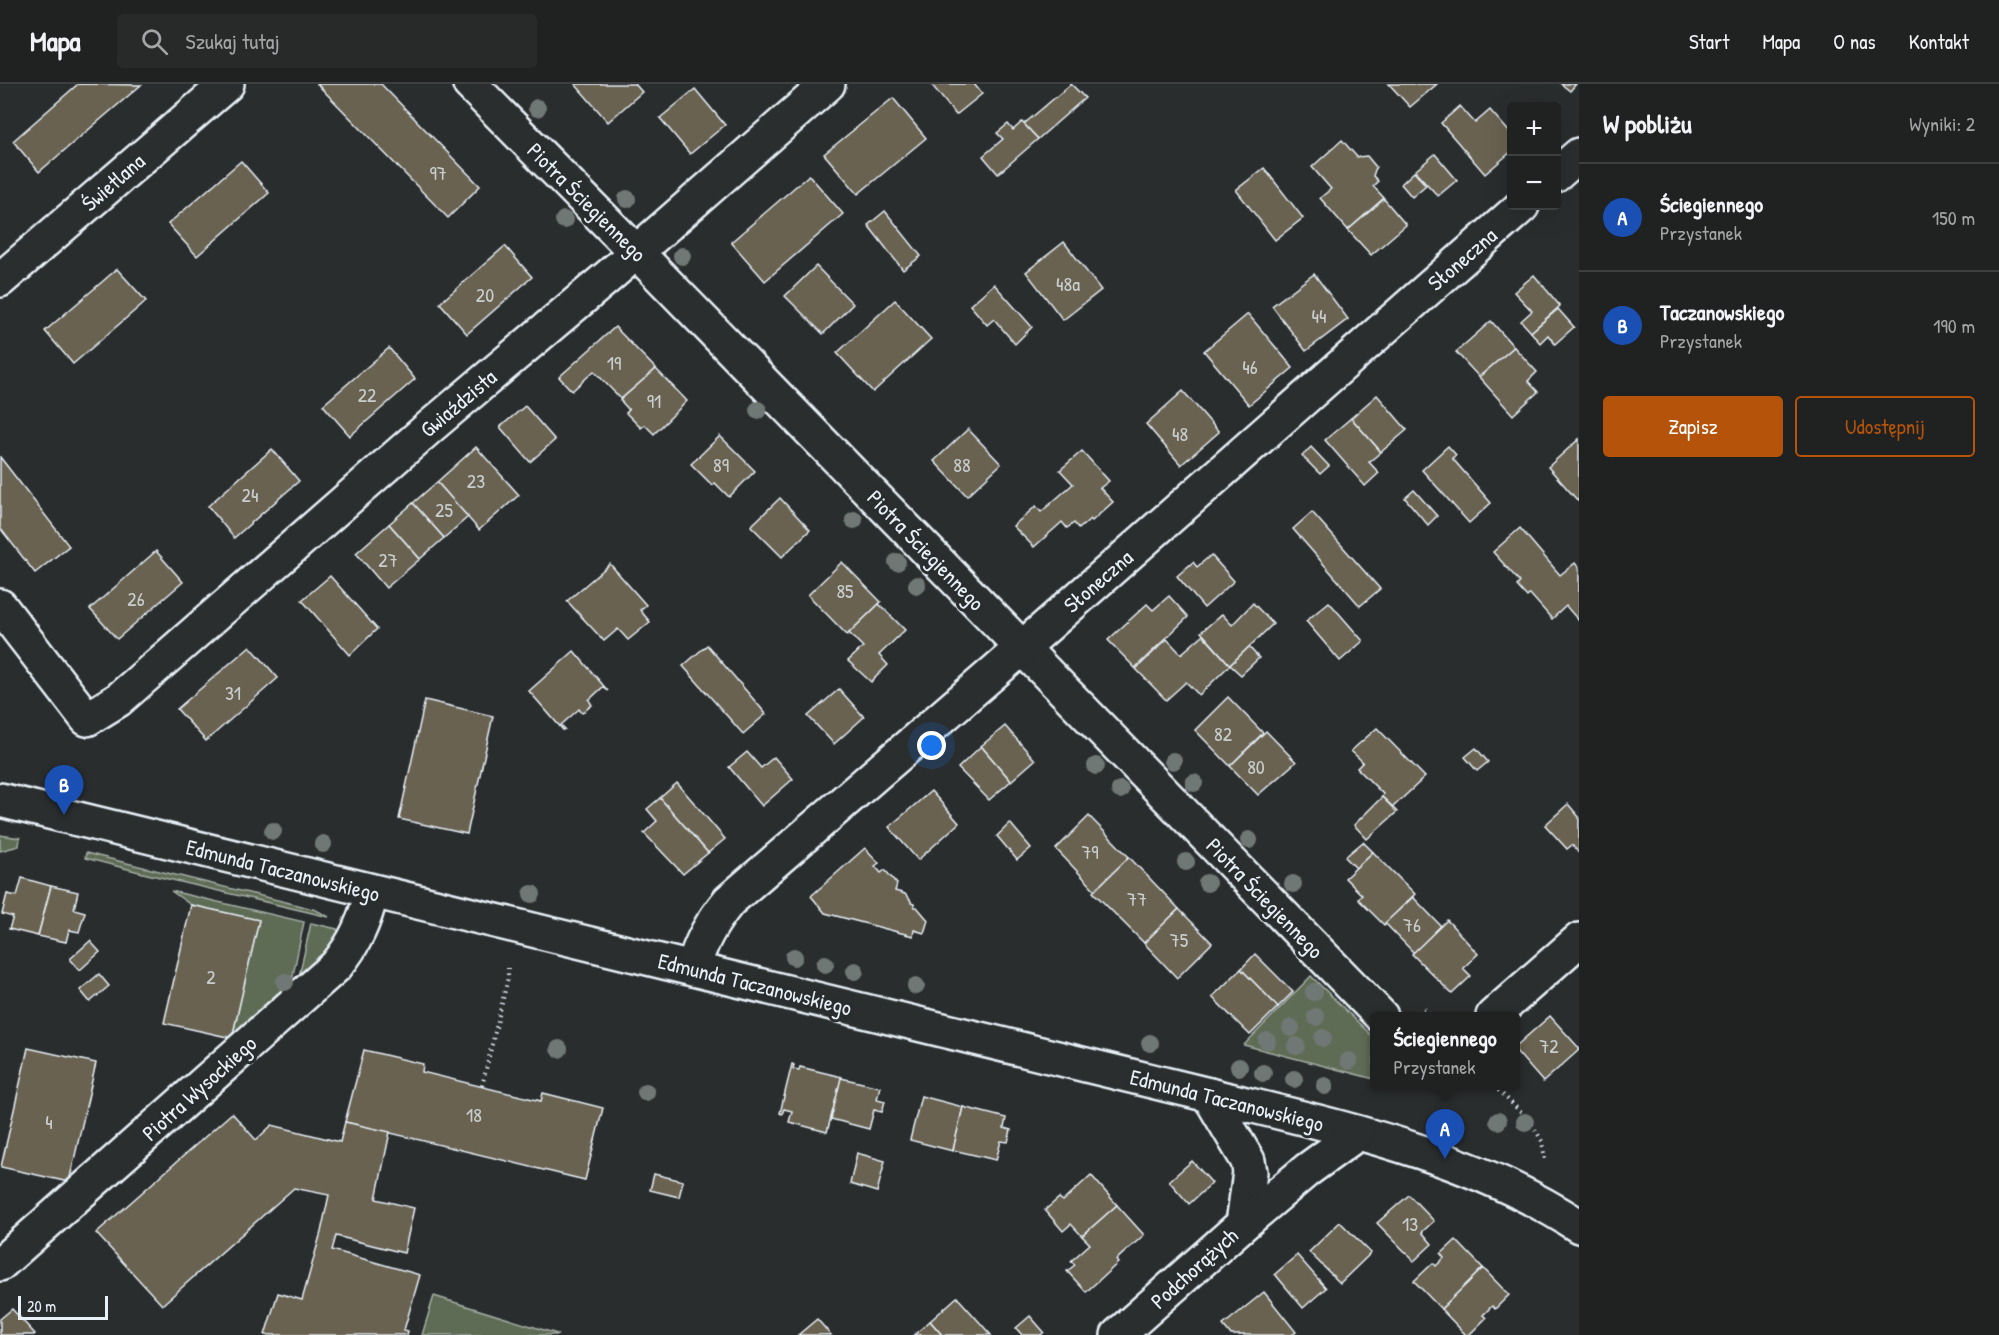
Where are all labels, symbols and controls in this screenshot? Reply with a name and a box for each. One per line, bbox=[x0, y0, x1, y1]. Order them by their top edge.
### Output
search box bbox=[117, 14, 537, 68]
text: Mapa bbox=[30, 22, 81, 60]
icon: search bbox=[138, 25, 171, 58]
text: Szukaj tutaj bbox=[186, 26, 280, 56]
text: Start bbox=[1689, 27, 1729, 56]
text: Mapa bbox=[1762, 27, 1800, 56]
text: O nas bbox=[1833, 27, 1876, 56]
text: Kontakt bbox=[1909, 27, 1969, 56]
map controls bbox=[1507, 102, 1561, 210]
button: + bbox=[1507, 102, 1561, 156]
text: W pobliżu bbox=[1603, 106, 1692, 141]
text: Wyniki: 2 bbox=[1909, 110, 1975, 137]
street label: Piotra Ściegiennego bbox=[521, 136, 653, 268]
street label: Świetlana bbox=[75, 146, 151, 218]
button: − bbox=[1507, 156, 1561, 210]
house number: 97 bbox=[429, 159, 447, 186]
text: Ściegiennego bbox=[1660, 189, 1763, 219]
text: A bbox=[1618, 204, 1627, 231]
text: 150 m bbox=[1932, 204, 1975, 231]
text: Przystanek bbox=[1660, 219, 1742, 246]
street label: Słoneczna bbox=[1421, 220, 1503, 297]
house number: 48a bbox=[1056, 270, 1080, 297]
house number: 20 bbox=[476, 281, 494, 308]
text: Taczanowskiego bbox=[1660, 297, 1784, 327]
house number: 44 bbox=[1312, 302, 1327, 329]
text: B bbox=[1617, 312, 1628, 339]
text: 190 m bbox=[1933, 312, 1975, 339]
text: Przystanek bbox=[1660, 327, 1742, 354]
house number: 19 bbox=[607, 349, 621, 376]
house number: 46 bbox=[1242, 353, 1258, 380]
street label: Gwiaździsta bbox=[413, 362, 503, 444]
house number: 22 bbox=[358, 381, 377, 408]
house number: 91 bbox=[647, 387, 661, 414]
button: Zapisz bbox=[1603, 396, 1783, 457]
button: Udostępnij bbox=[1795, 396, 1975, 457]
house number: 48 bbox=[1172, 420, 1188, 447]
house number: 89 bbox=[713, 451, 729, 478]
house number: 88 bbox=[953, 451, 971, 478]
house number: 23 bbox=[467, 467, 485, 494]
house number: 24 bbox=[242, 481, 258, 508]
street label: Piotra Ściegiennego bbox=[861, 483, 991, 617]
house number: 25 bbox=[435, 496, 453, 523]
street label: Słoneczna bbox=[1057, 542, 1139, 619]
house number: 27 bbox=[378, 546, 398, 573]
house number: 85 bbox=[836, 577, 854, 604]
house number: 26 bbox=[127, 585, 145, 612]
house number: 31 bbox=[225, 679, 241, 706]
house number: 82 bbox=[1214, 720, 1233, 747]
your location bbox=[917, 731, 946, 760]
house number: 80 bbox=[1247, 753, 1265, 780]
pin: B bbox=[44, 766, 84, 815]
street label: Edmunda Taczanowskiego bbox=[183, 831, 383, 909]
street label: Piotra Ściegiennego bbox=[1200, 831, 1330, 965]
house number: 79 bbox=[1081, 838, 1099, 865]
house number: 77 bbox=[1127, 885, 1147, 912]
house number: 76 bbox=[1403, 911, 1421, 938]
house number: 75 bbox=[1170, 926, 1189, 953]
street label: Edmunda Taczanowskiego bbox=[655, 945, 855, 1023]
house number: 2 bbox=[206, 963, 216, 990]
popup bbox=[1370, 1012, 1520, 1090]
text: Ściegiennego bbox=[1393, 1023, 1497, 1053]
street label: Piotra Wysockiego bbox=[135, 1028, 263, 1147]
house number: 72 bbox=[1539, 1032, 1559, 1059]
text: Przystanek bbox=[1393, 1053, 1476, 1080]
street label: Edmunda Taczanowskiego bbox=[1127, 1061, 1327, 1139]
house number: 18 bbox=[466, 1101, 482, 1128]
house number: 4 bbox=[45, 1108, 53, 1135]
pin: A bbox=[1426, 1110, 1464, 1159]
house number: 13 bbox=[1402, 1210, 1418, 1237]
street label: Podchorążych bbox=[1144, 1221, 1244, 1315]
scale bar bbox=[18, 1293, 108, 1320]
text: 20 m bbox=[27, 1295, 56, 1317]

